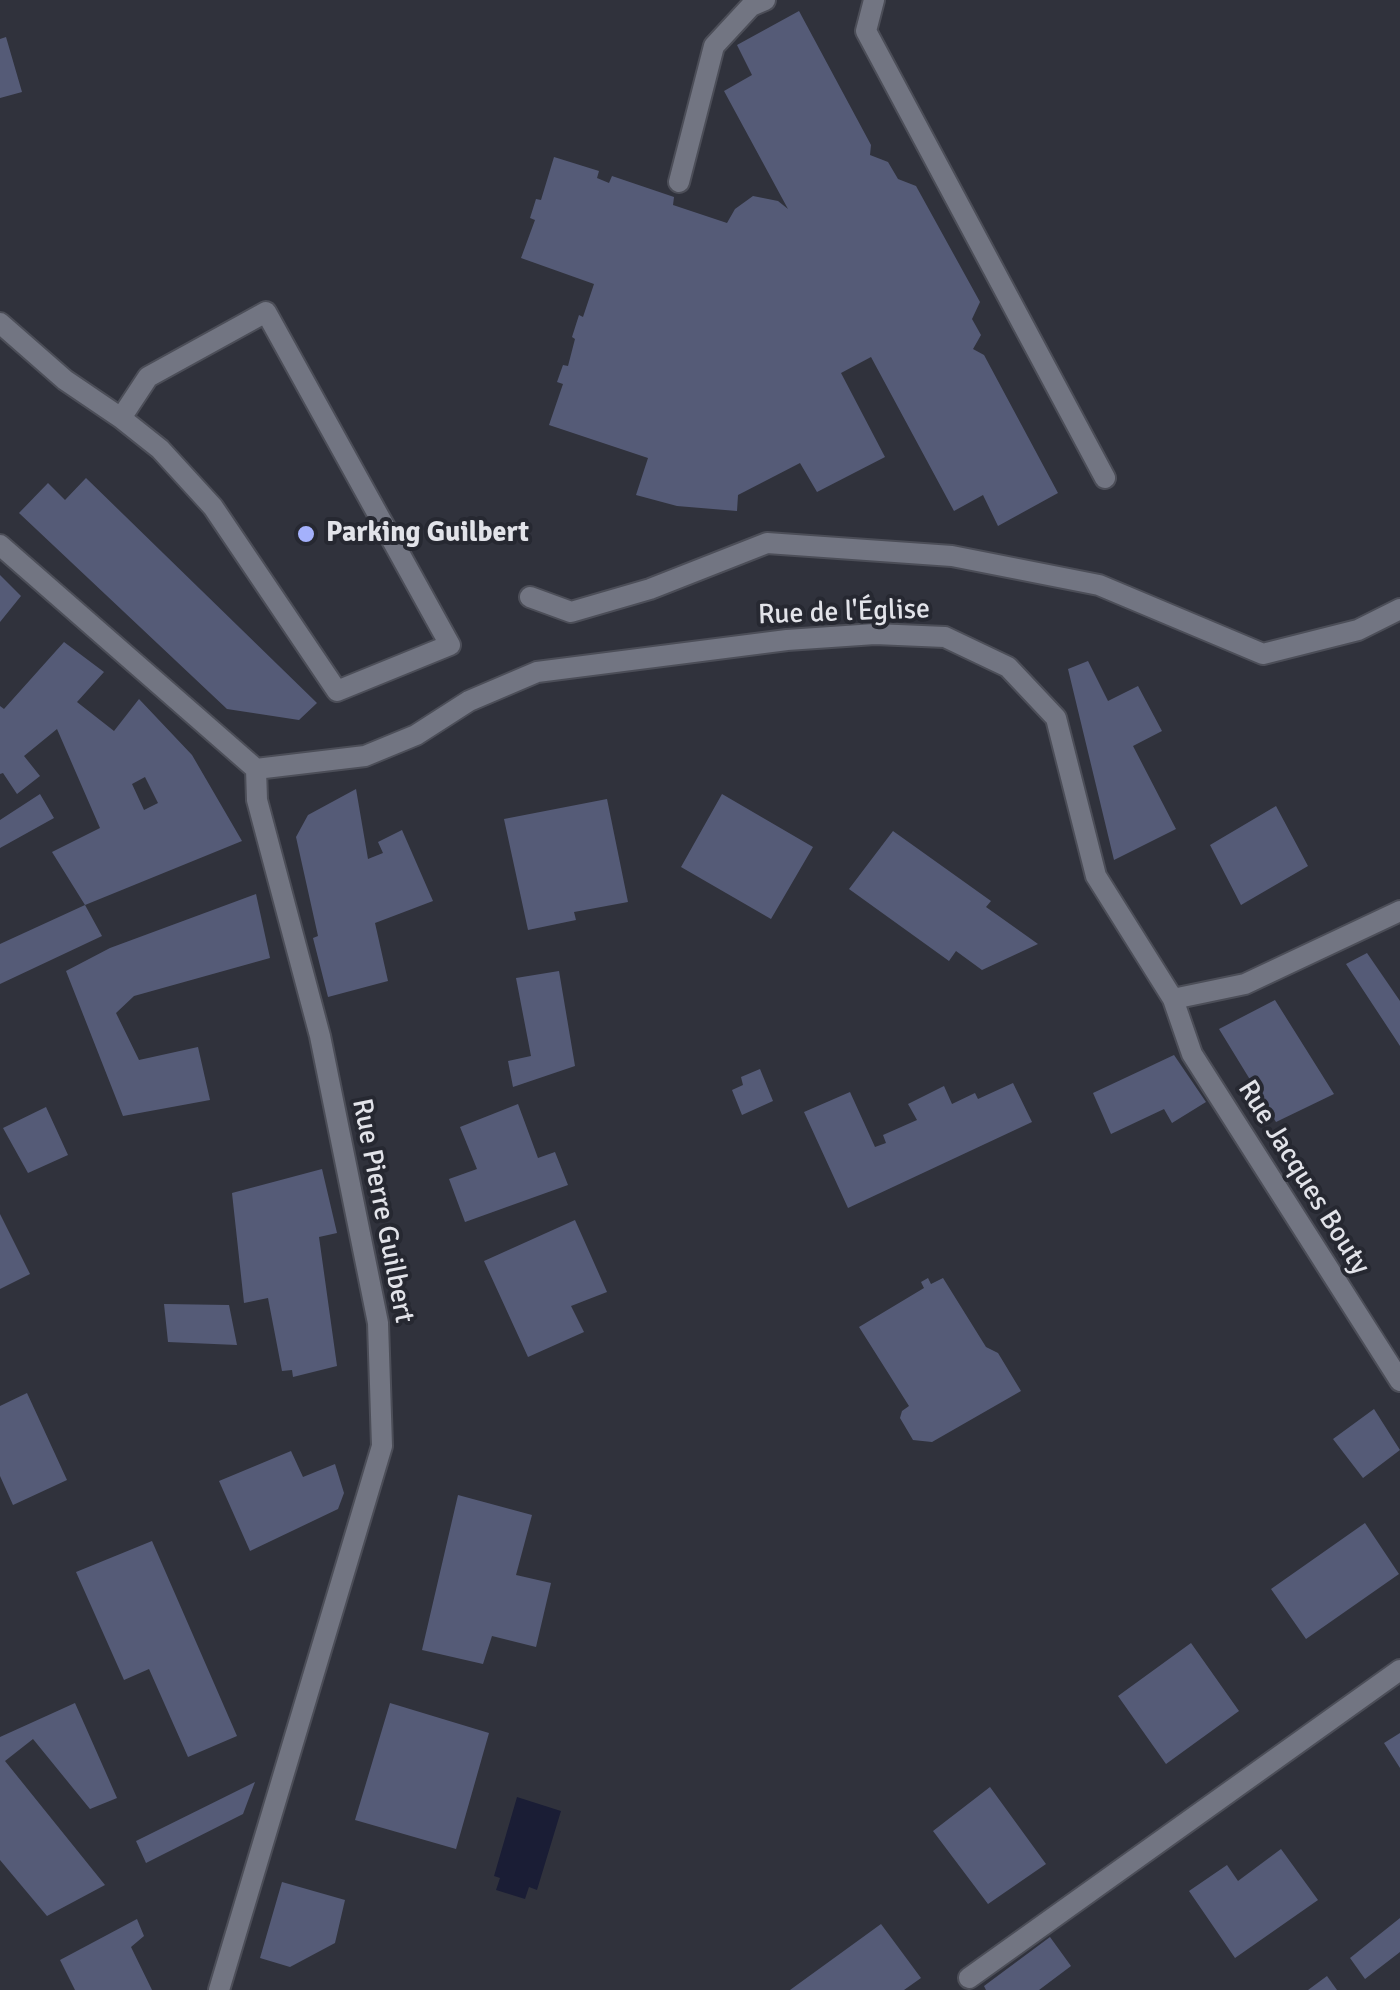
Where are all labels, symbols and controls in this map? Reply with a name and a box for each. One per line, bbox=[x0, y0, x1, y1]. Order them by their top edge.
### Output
place label: Parking Guilbert bbox=[326, 517, 529, 551]
marker: Parking Guilbert bbox=[295, 523, 317, 545]
street label: Rue de l'Église bbox=[757, 593, 931, 633]
street label: Rue Jacques Bouty bbox=[1230, 1075, 1376, 1281]
street label: Rue Pierre Guilbert bbox=[344, 1096, 420, 1326]

